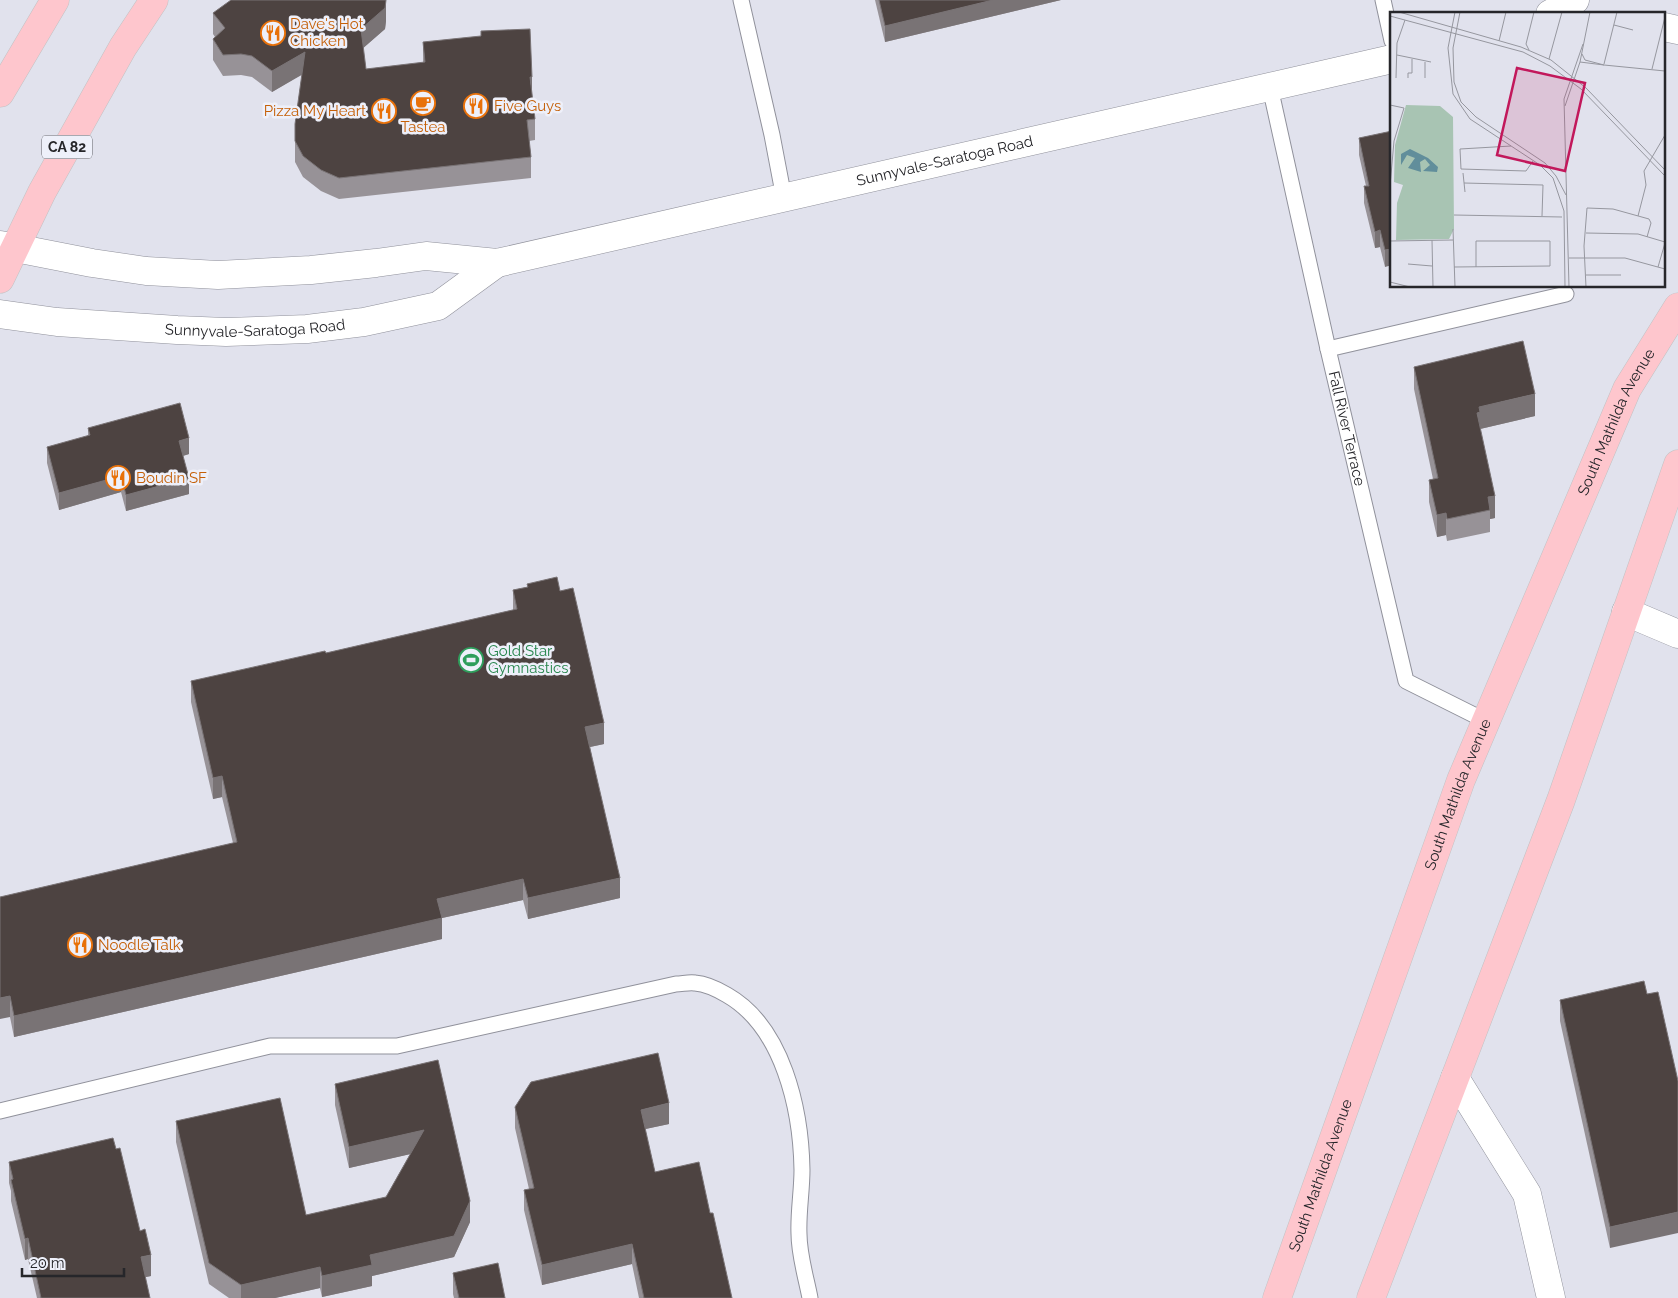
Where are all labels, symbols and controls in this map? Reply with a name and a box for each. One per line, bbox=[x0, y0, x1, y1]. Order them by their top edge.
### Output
inset map bbox=[1390, 12, 1666, 288]
place label: Dave's Hot Chicken bbox=[290, 15, 364, 50]
restaurant icon: Dave's Hot Chicken bbox=[260, 20, 286, 46]
cafe icon: Tastea bbox=[410, 90, 436, 116]
restaurant icon: Five Guys bbox=[463, 93, 489, 119]
place label: Five Guys bbox=[494, 97, 561, 115]
restaurant icon: Pizza My Heart bbox=[371, 98, 397, 124]
place label: Pizza My Heart bbox=[264, 102, 366, 120]
place label: Tastea bbox=[401, 118, 445, 136]
street label: Sunnyvale-Saratoga Road bbox=[855, 132, 1035, 190]
road number: CA 82 bbox=[42, 136, 92, 158]
street label: Sunnyvale-Saratoga Road bbox=[164, 315, 346, 341]
street label: South Mathilda Avenue bbox=[1574, 345, 1659, 498]
street label: Fall River Terrace bbox=[1324, 369, 1369, 488]
restaurant icon: Boudin SF bbox=[105, 465, 131, 491]
place label: Boudin SF bbox=[136, 469, 207, 487]
place label: Gold Star Gymnastics bbox=[488, 642, 568, 677]
sports icon: Gold Star Gymnastics bbox=[458, 647, 484, 673]
street label: South Mathilda Avenue bbox=[1421, 716, 1495, 873]
restaurant icon: Noodle Talk bbox=[67, 932, 93, 958]
place label: Noodle Talk bbox=[98, 936, 181, 954]
street label: South Mathilda Avenue bbox=[1285, 1097, 1356, 1254]
scale bar bbox=[22, 1246, 125, 1278]
text: 20 m bbox=[30, 1254, 65, 1272]

